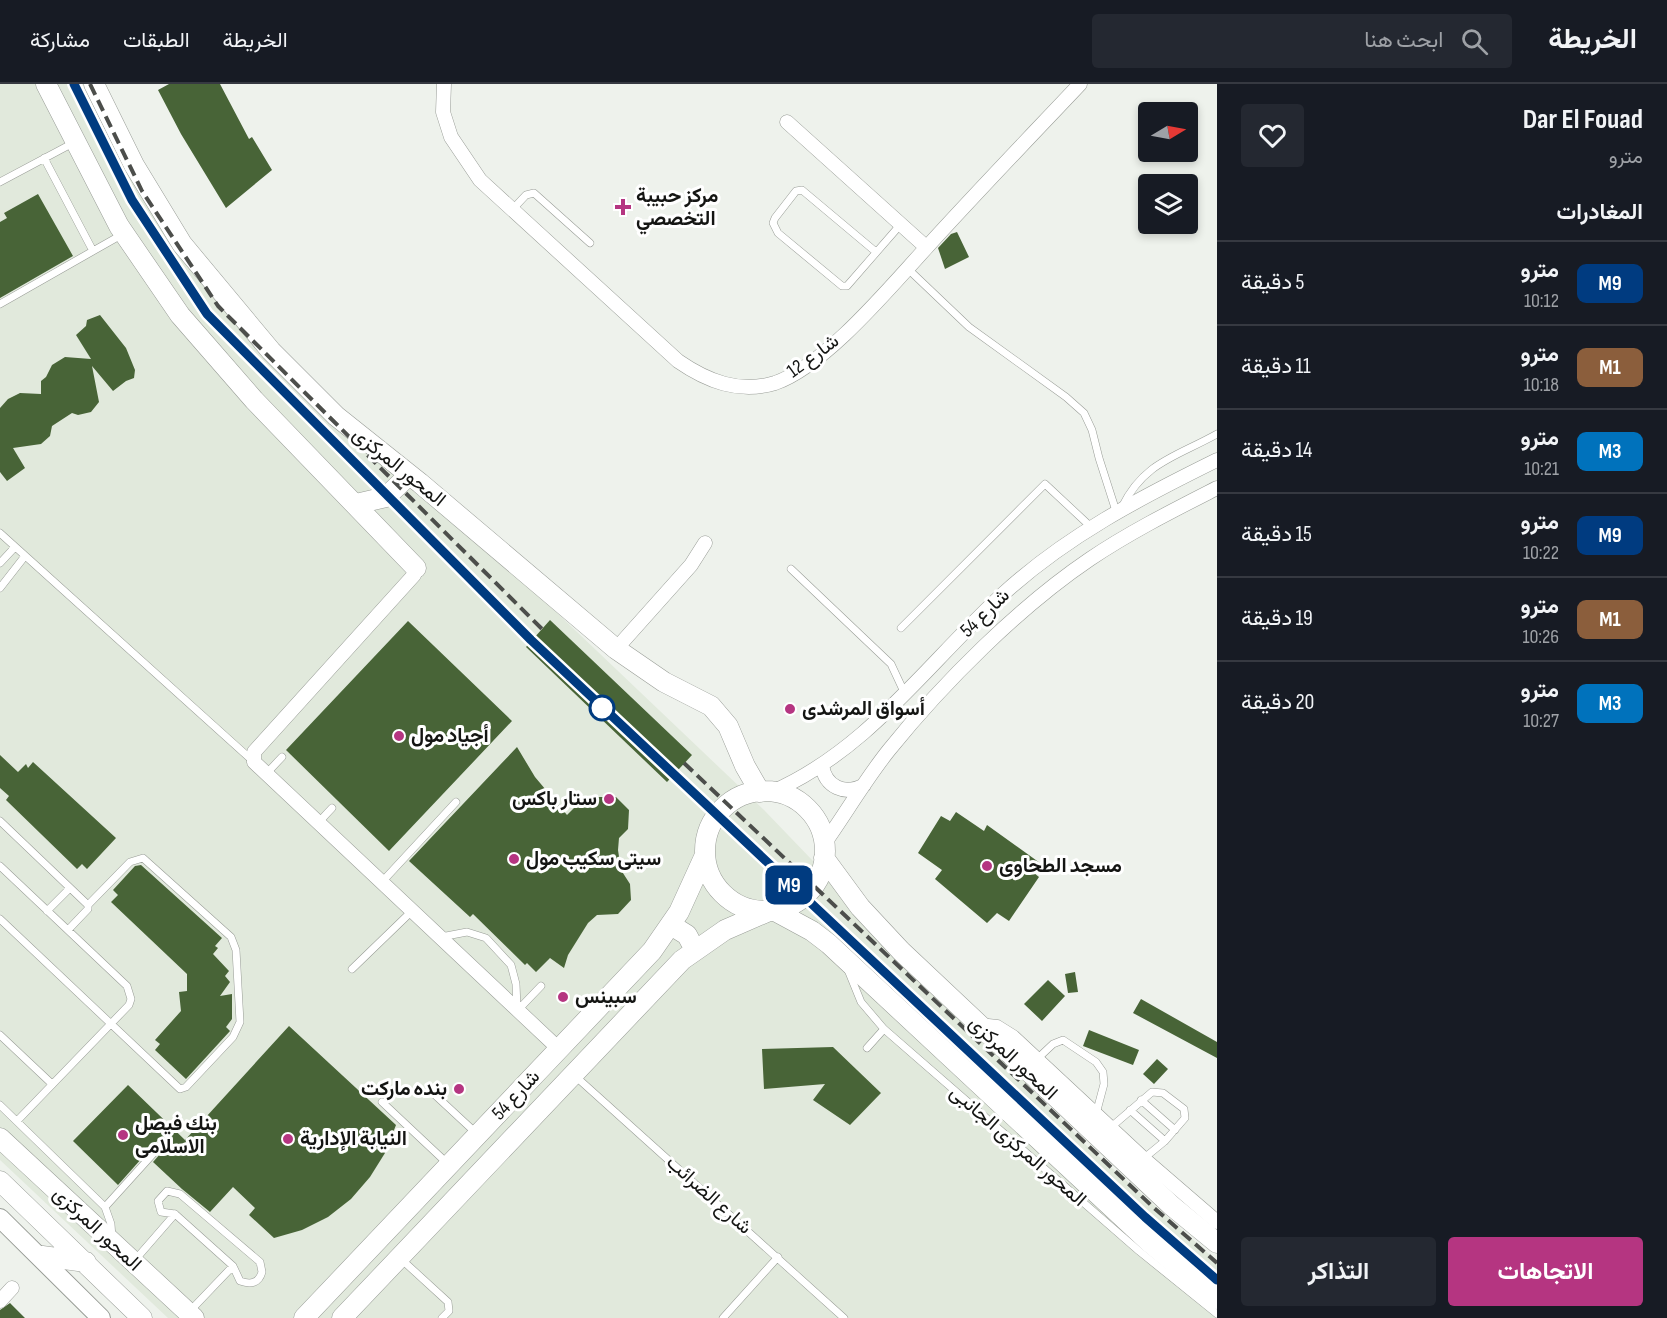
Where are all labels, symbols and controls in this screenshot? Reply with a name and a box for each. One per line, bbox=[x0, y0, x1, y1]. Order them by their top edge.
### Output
search box bbox=[1092, 14, 1512, 68]
text: الخريطة bbox=[1548, 23, 1637, 56]
icon: search bbox=[1458, 25, 1491, 58]
text: ابحث هنا bbox=[1364, 27, 1443, 54]
text: مشاركة bbox=[30, 28, 90, 53]
text: الطبقات bbox=[123, 28, 190, 53]
text: الخريطة bbox=[223, 28, 288, 53]
north arrow bbox=[1138, 102, 1198, 162]
map controls bbox=[1138, 102, 1198, 234]
text: Dar El Fouad bbox=[1523, 103, 1643, 136]
button: heart bbox=[1241, 104, 1304, 167]
text: مترو bbox=[1609, 145, 1643, 169]
button: layers bbox=[1138, 174, 1198, 234]
place label: مركز حبيبة التخصصي bbox=[636, 184, 719, 235]
marker: مركز حبيبة التخصصي bbox=[614, 198, 632, 216]
text: المغادرات bbox=[1557, 199, 1643, 226]
text: مترو bbox=[1521, 257, 1559, 284]
text: 5 دقيقة bbox=[1241, 269, 1304, 296]
text: M9 bbox=[1598, 271, 1622, 296]
text: 10:12 bbox=[1524, 289, 1559, 313]
street label: شارع 12 bbox=[782, 329, 844, 384]
text: مترو bbox=[1521, 341, 1559, 368]
text: 11 دقيقة bbox=[1241, 353, 1311, 380]
text: M1 bbox=[1599, 355, 1621, 380]
text: 10:18 bbox=[1524, 373, 1559, 397]
street label: المحور المركزى bbox=[348, 422, 450, 512]
text: مترو bbox=[1521, 425, 1559, 452]
text: 14 دقيقة bbox=[1241, 437, 1312, 464]
text: M3 bbox=[1599, 439, 1621, 464]
text: 10:21 bbox=[1524, 457, 1559, 481]
text: مترو bbox=[1521, 509, 1559, 536]
text: 15 دقيقة bbox=[1241, 521, 1312, 548]
text: M9 bbox=[1598, 523, 1622, 548]
text: 10:22 bbox=[1523, 541, 1559, 565]
street label: شارع 54 bbox=[955, 584, 1016, 643]
text: مترو bbox=[1521, 593, 1559, 620]
text: 19 دقيقة bbox=[1241, 605, 1313, 632]
text: M1 bbox=[1599, 607, 1621, 632]
text: 10:26 bbox=[1523, 625, 1559, 649]
text: مترو bbox=[1521, 677, 1559, 704]
text: 20 دقيقة bbox=[1241, 689, 1314, 716]
text: M3 bbox=[1599, 691, 1621, 716]
unlabelled marker bbox=[589, 695, 615, 721]
place label: أسواق المرشدى bbox=[802, 697, 925, 721]
marker: أسواق المرشدى bbox=[783, 702, 797, 716]
text: 10:27 bbox=[1523, 709, 1559, 733]
place label: أجياد مول bbox=[411, 724, 489, 748]
marker: أجياد مول bbox=[392, 729, 406, 743]
place label: ستار باكس bbox=[512, 787, 597, 811]
marker: ستار باكس bbox=[602, 792, 616, 806]
place label: سيتى سكيب مول bbox=[526, 847, 661, 871]
marker: سيتى سكيب مول bbox=[507, 852, 521, 866]
place label: مسجد الطحاوى bbox=[999, 854, 1122, 878]
marker: مسجد الطحاوى bbox=[980, 859, 994, 873]
line badge: M9 bbox=[762, 866, 816, 904]
text: M9 bbox=[777, 873, 801, 898]
place label: سبينس bbox=[575, 985, 637, 1009]
marker: سبينس bbox=[556, 990, 570, 1004]
street label: المحور المركزى bbox=[964, 1011, 1062, 1105]
street label: شارع 54 bbox=[487, 1065, 546, 1126]
place label: بنده ماركت bbox=[361, 1077, 447, 1101]
street label: المحور المركزى الجانبى bbox=[945, 1080, 1091, 1212]
marker: بنده ماركت bbox=[452, 1082, 466, 1096]
place label: بنك فيصل الاسلامى bbox=[135, 1112, 217, 1159]
place label: النيابة الإدارية bbox=[300, 1127, 407, 1151]
marker: بنك فيصل الاسلامى bbox=[116, 1128, 130, 1142]
marker: النيابة الإدارية bbox=[281, 1132, 295, 1146]
street label: شارع الضرائب bbox=[661, 1150, 757, 1240]
street label: المحور المركزى bbox=[48, 1182, 146, 1276]
button: التذاكر bbox=[1241, 1237, 1436, 1306]
button: الاتجاهات bbox=[1448, 1237, 1643, 1306]

